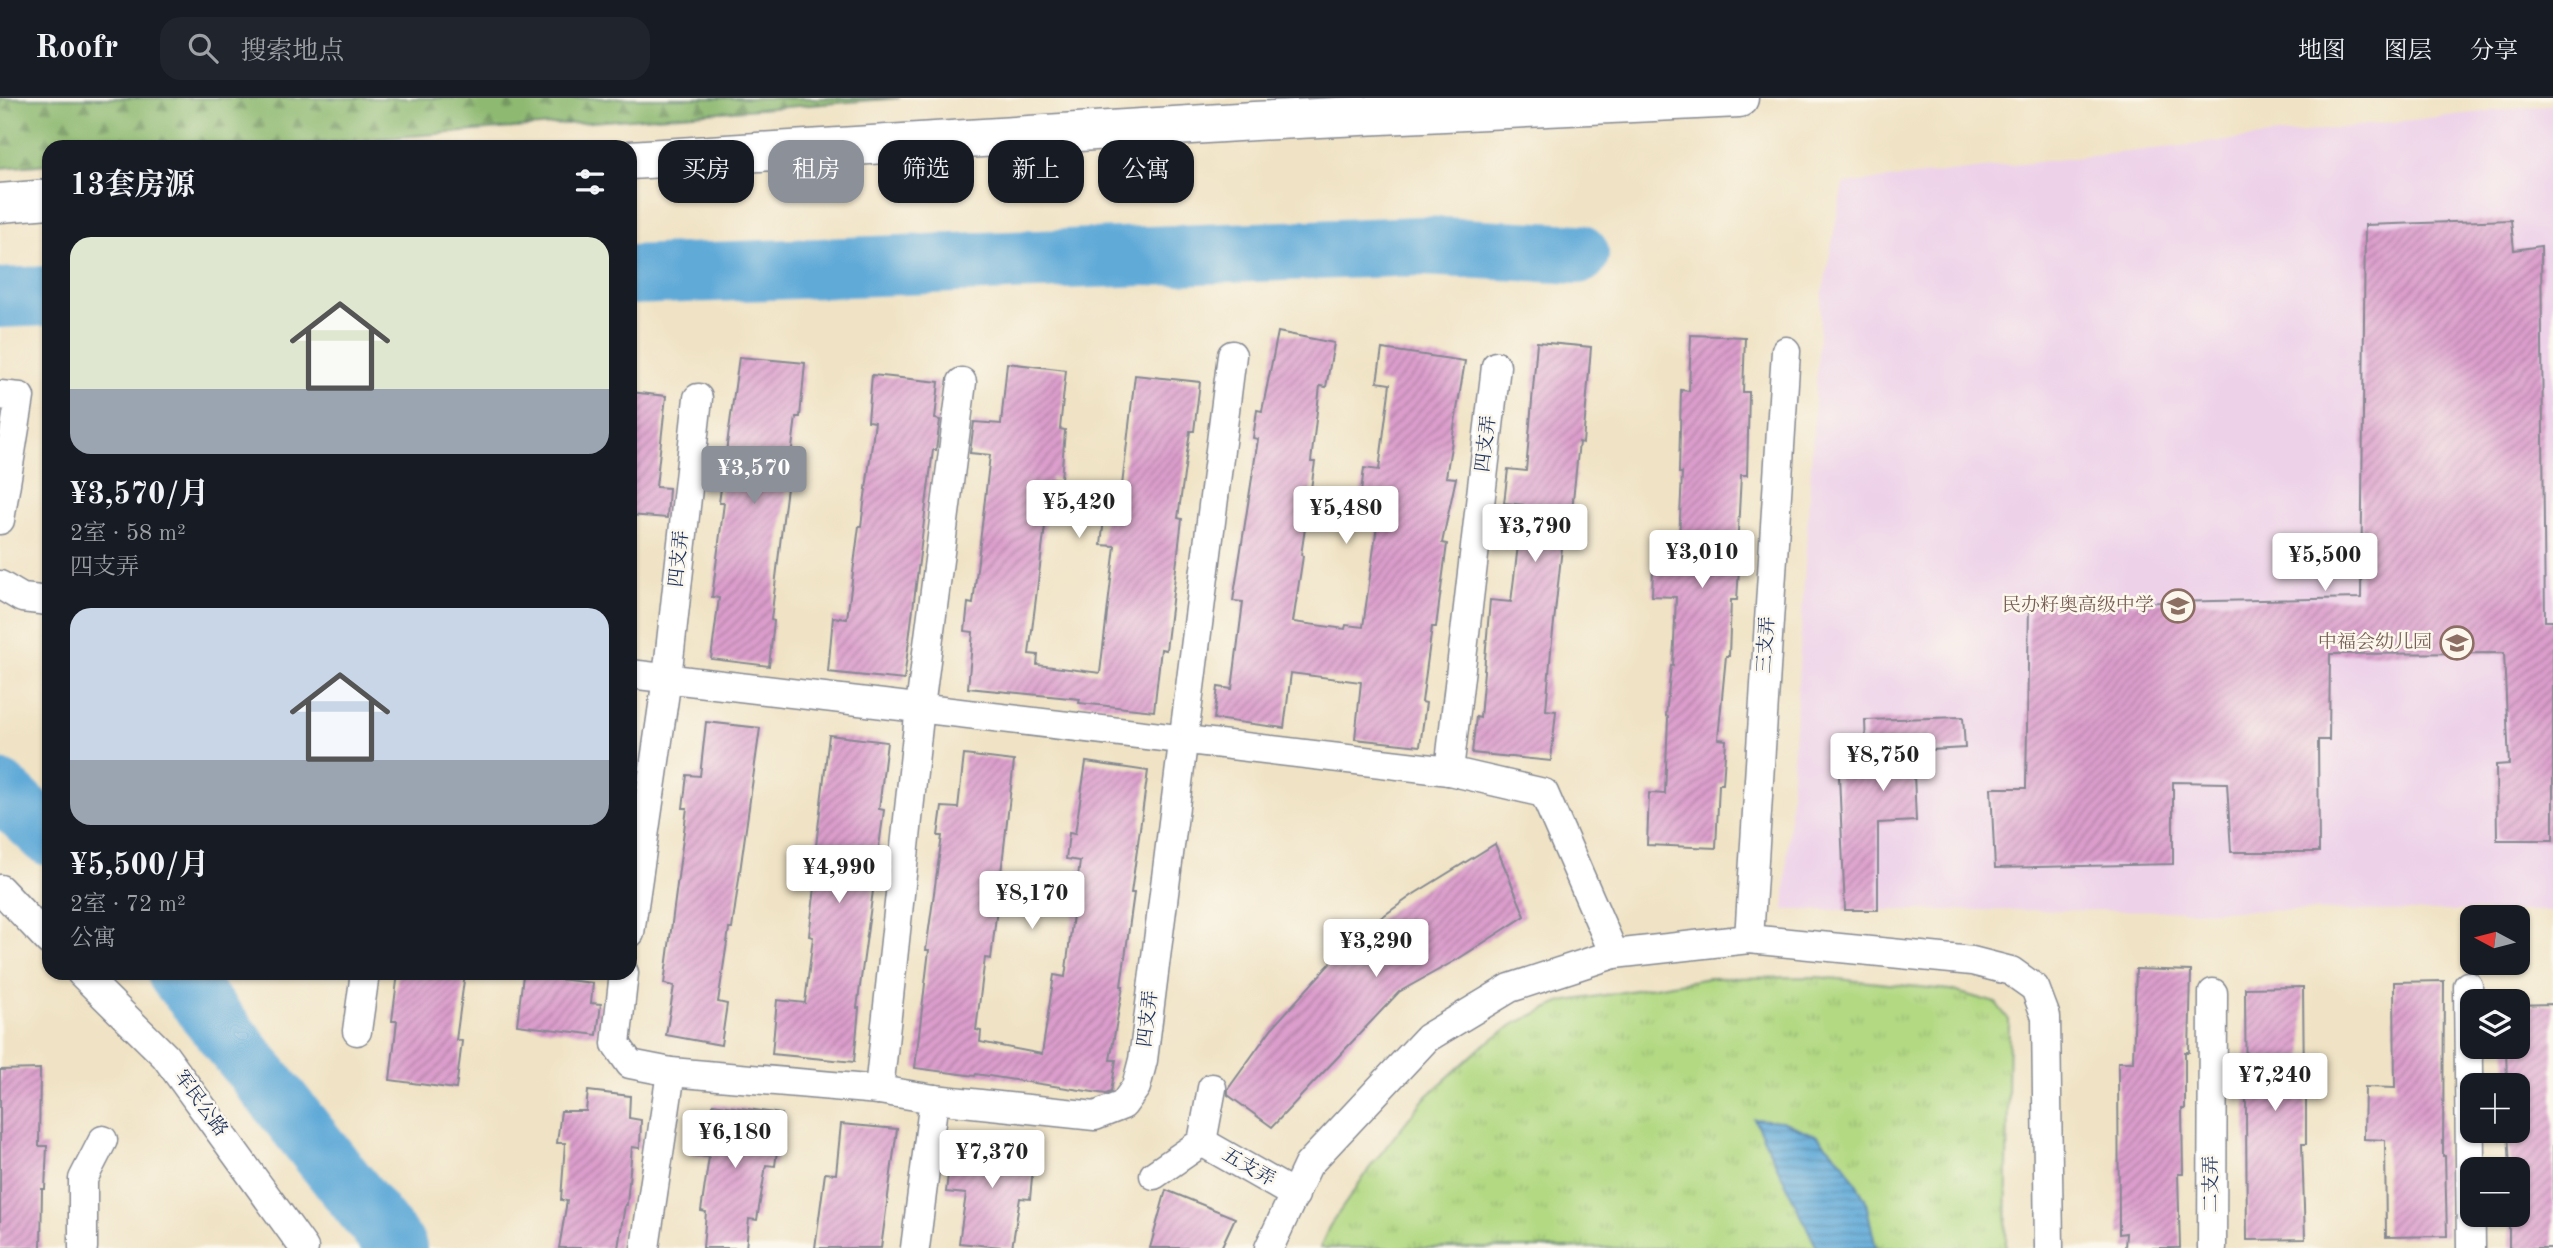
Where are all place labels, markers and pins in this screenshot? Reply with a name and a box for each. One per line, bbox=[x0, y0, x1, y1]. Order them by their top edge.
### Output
pin: ¥3,570 bbox=[697, 446, 811, 506]
pin: ¥5,420 bbox=[1022, 480, 1136, 540]
pin: ¥5,480 bbox=[1289, 486, 1403, 546]
pin: ¥3,790 bbox=[1478, 504, 1592, 564]
pin: ¥3,010 bbox=[1645, 531, 1759, 590]
pin: ¥5,500 bbox=[2268, 533, 2382, 593]
school or university icon: 民办籽奥高级中学 bbox=[2159, 587, 2197, 625]
place label: 民办籽奥高级中学 bbox=[2002, 594, 2154, 616]
school or university icon: 中福会幼儿园 bbox=[2438, 624, 2476, 662]
place label: 中福会幼儿园 bbox=[2318, 631, 2432, 653]
pin: ¥8,750 bbox=[1826, 734, 1940, 793]
pin: ¥4,990 bbox=[782, 846, 896, 905]
pin: ¥8,170 bbox=[975, 872, 1089, 931]
pin: ¥3,290 bbox=[1319, 920, 1433, 979]
pin: ¥7,240 bbox=[2218, 1054, 2332, 1113]
pin: ¥6,180 bbox=[678, 1110, 792, 1170]
pin: ¥7,370 bbox=[935, 1130, 1049, 1190]

